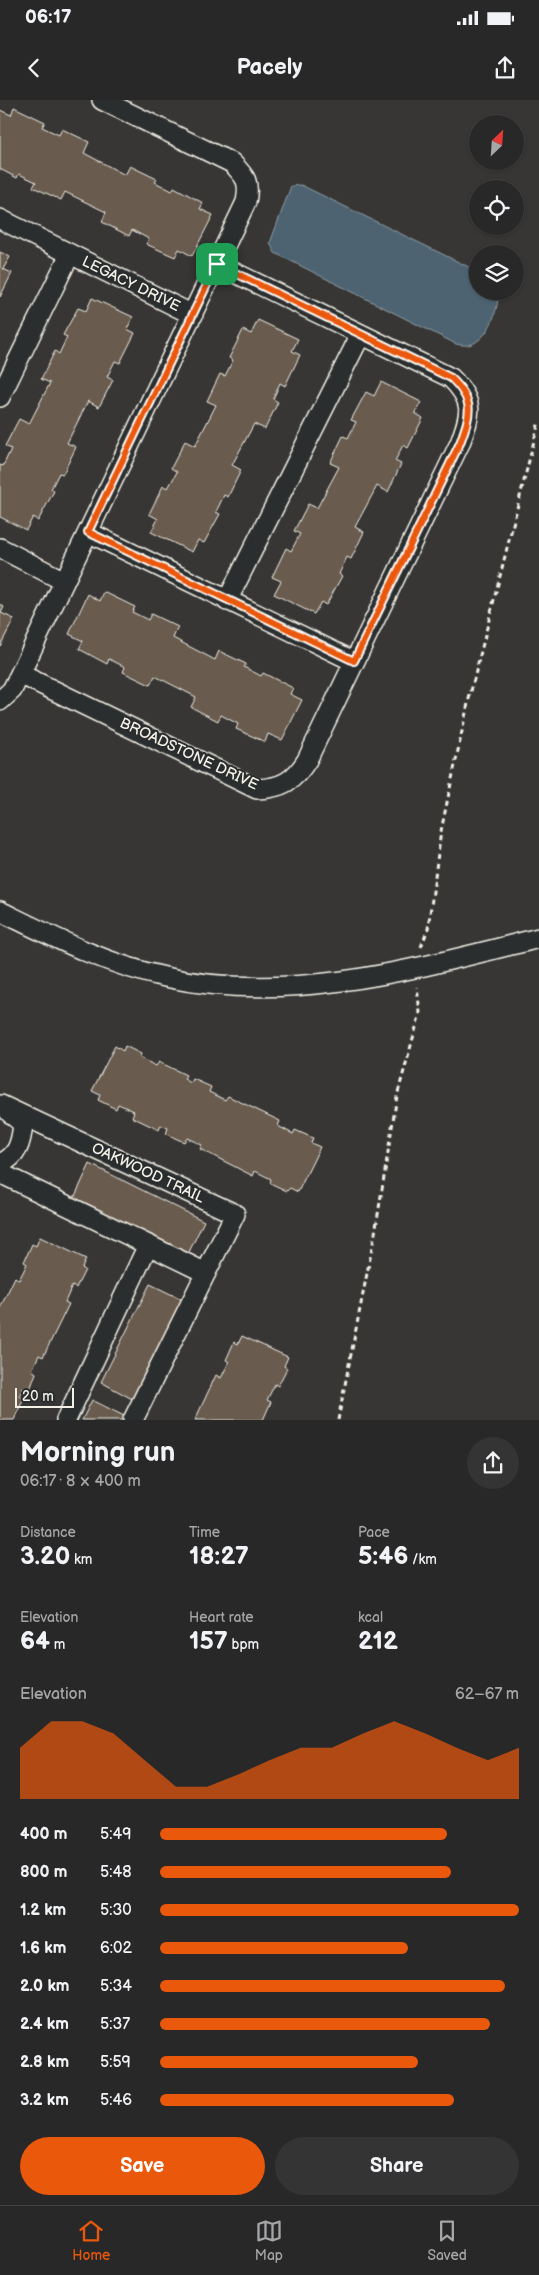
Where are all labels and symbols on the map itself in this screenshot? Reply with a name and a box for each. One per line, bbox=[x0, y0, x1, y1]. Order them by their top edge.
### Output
north arrow bbox=[469, 115, 524, 170]
pin bbox=[196, 243, 238, 285]
street label: LEGACY DRIVE bbox=[79, 252, 183, 316]
street label: BROADSTONE DRIVE bbox=[117, 714, 261, 795]
street label: OAKWOOD TRAIL bbox=[89, 1139, 208, 1208]
scale bar bbox=[15, 1385, 74, 1408]

